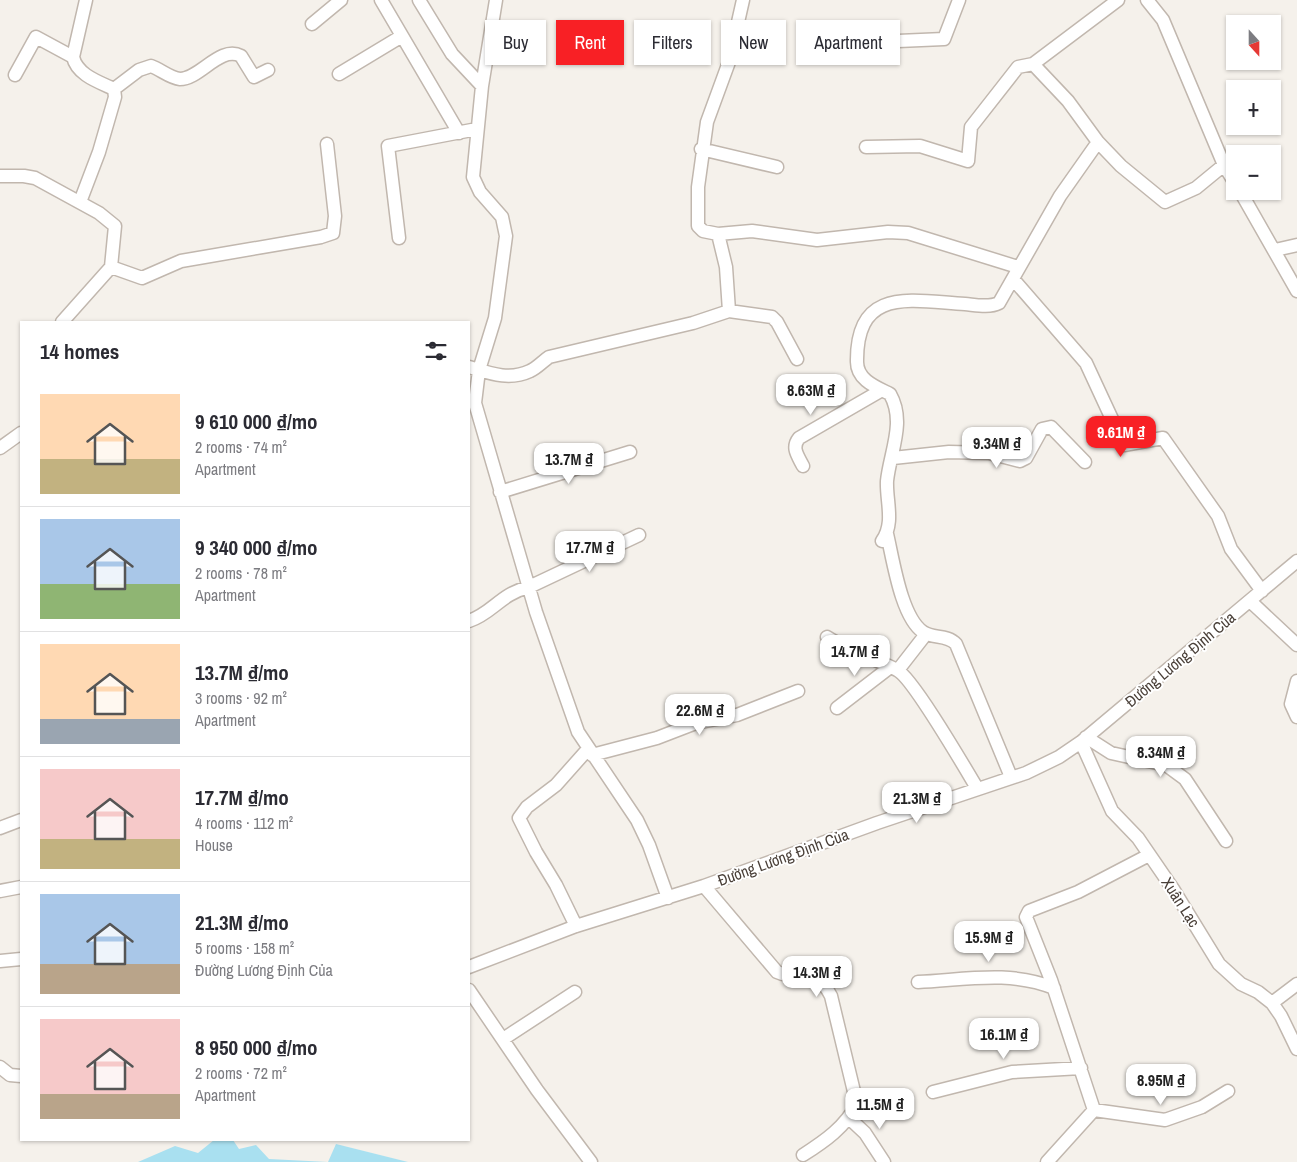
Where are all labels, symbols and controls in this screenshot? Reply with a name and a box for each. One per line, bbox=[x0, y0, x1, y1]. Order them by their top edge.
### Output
north arrow bbox=[1226, 15, 1281, 70]
map controls bbox=[1226, 15, 1281, 200]
chip: Buy bbox=[485, 20, 546, 65]
chip: Rent bbox=[556, 20, 624, 65]
chip: Filters bbox=[634, 20, 711, 65]
chip: New bbox=[721, 20, 786, 65]
chip: Apartment bbox=[796, 20, 900, 65]
button: + bbox=[1226, 80, 1281, 135]
button: − bbox=[1226, 145, 1281, 200]
text: 14 homes bbox=[40, 337, 119, 366]
icon: filters bbox=[422, 337, 450, 365]
pin: 8.63M ₫ bbox=[765, 374, 857, 416]
text: 8.63M ₫ bbox=[787, 379, 835, 401]
text: 9 610 000 ₫/mo bbox=[195, 407, 318, 436]
icon: home bbox=[80, 414, 140, 474]
pin: 9.61M ₫ bbox=[1075, 416, 1167, 458]
text: 9.61M ₫ bbox=[1097, 421, 1145, 443]
pin: 9.34M ₫ bbox=[951, 426, 1043, 469]
text: 9.34M ₫ bbox=[973, 432, 1021, 454]
text: 2 rooms · 74 m² bbox=[195, 436, 287, 458]
pin: 13.7M ₫ bbox=[523, 442, 615, 485]
text: 13.7M ₫ bbox=[545, 448, 593, 470]
text: Apartment bbox=[195, 458, 256, 480]
pin: 17.7M ₫ bbox=[544, 530, 636, 573]
text: 9 340 000 ₫/mo bbox=[195, 533, 318, 562]
text: 17.7M ₫ bbox=[566, 536, 614, 558]
icon: home bbox=[80, 539, 140, 599]
text: 2 rooms · 78 m² bbox=[195, 562, 287, 584]
text: Apartment bbox=[195, 584, 256, 606]
street label: Đường Lương Định Của bbox=[1120, 606, 1240, 712]
pin: 14.7M ₫ bbox=[809, 634, 901, 677]
text: 14.7M ₫ bbox=[831, 640, 879, 662]
text: 13.7M ₫/mo bbox=[195, 658, 289, 687]
icon: home bbox=[80, 664, 140, 724]
text: 3 rooms · 92 m² bbox=[195, 687, 287, 709]
pin: 22.6M ₫ bbox=[654, 694, 746, 736]
text: 22.6M ₫ bbox=[676, 699, 724, 721]
text: Apartment bbox=[195, 709, 256, 731]
pin: 8.34M ₫ bbox=[1115, 736, 1207, 778]
text: 8.34M ₫ bbox=[1137, 741, 1185, 763]
pin: 21.3M ₫ bbox=[871, 782, 963, 824]
text: 17.7M ₫/mo bbox=[195, 783, 289, 812]
text: 21.3M ₫ bbox=[893, 787, 941, 809]
icon: home bbox=[80, 789, 140, 849]
text: 4 rooms · 112 m² bbox=[195, 812, 293, 834]
street label: Đường Lương Định Của bbox=[714, 823, 852, 891]
text: House bbox=[195, 834, 233, 856]
street label: Xuân Lạc bbox=[1157, 873, 1206, 932]
text: 21.3M ₫/mo bbox=[195, 908, 289, 937]
icon: home bbox=[80, 914, 140, 974]
pin: 15.9M ₫ bbox=[943, 920, 1035, 963]
text: 15.9M ₫ bbox=[965, 926, 1013, 948]
text: 5 rooms · 158 m² bbox=[195, 937, 294, 959]
pin: 14.3M ₫ bbox=[771, 956, 863, 998]
text: Đường Lương Định Của bbox=[195, 959, 333, 981]
text: 14.3M ₫ bbox=[793, 961, 841, 983]
pin: 16.1M ₫ bbox=[958, 1018, 1050, 1060]
text: 16.1M ₫ bbox=[980, 1023, 1028, 1045]
text: 8 950 000 ₫/mo bbox=[195, 1033, 318, 1062]
icon: home bbox=[80, 1039, 140, 1099]
text: 2 rooms · 72 m² bbox=[195, 1062, 287, 1084]
pin: 8.95M ₫ bbox=[1115, 1064, 1207, 1106]
text: 8.95M ₫ bbox=[1137, 1069, 1185, 1091]
text: Apartment bbox=[195, 1084, 256, 1106]
pin: 11.5M ₫ bbox=[834, 1088, 926, 1130]
text: 11.5M ₫ bbox=[856, 1093, 904, 1115]

